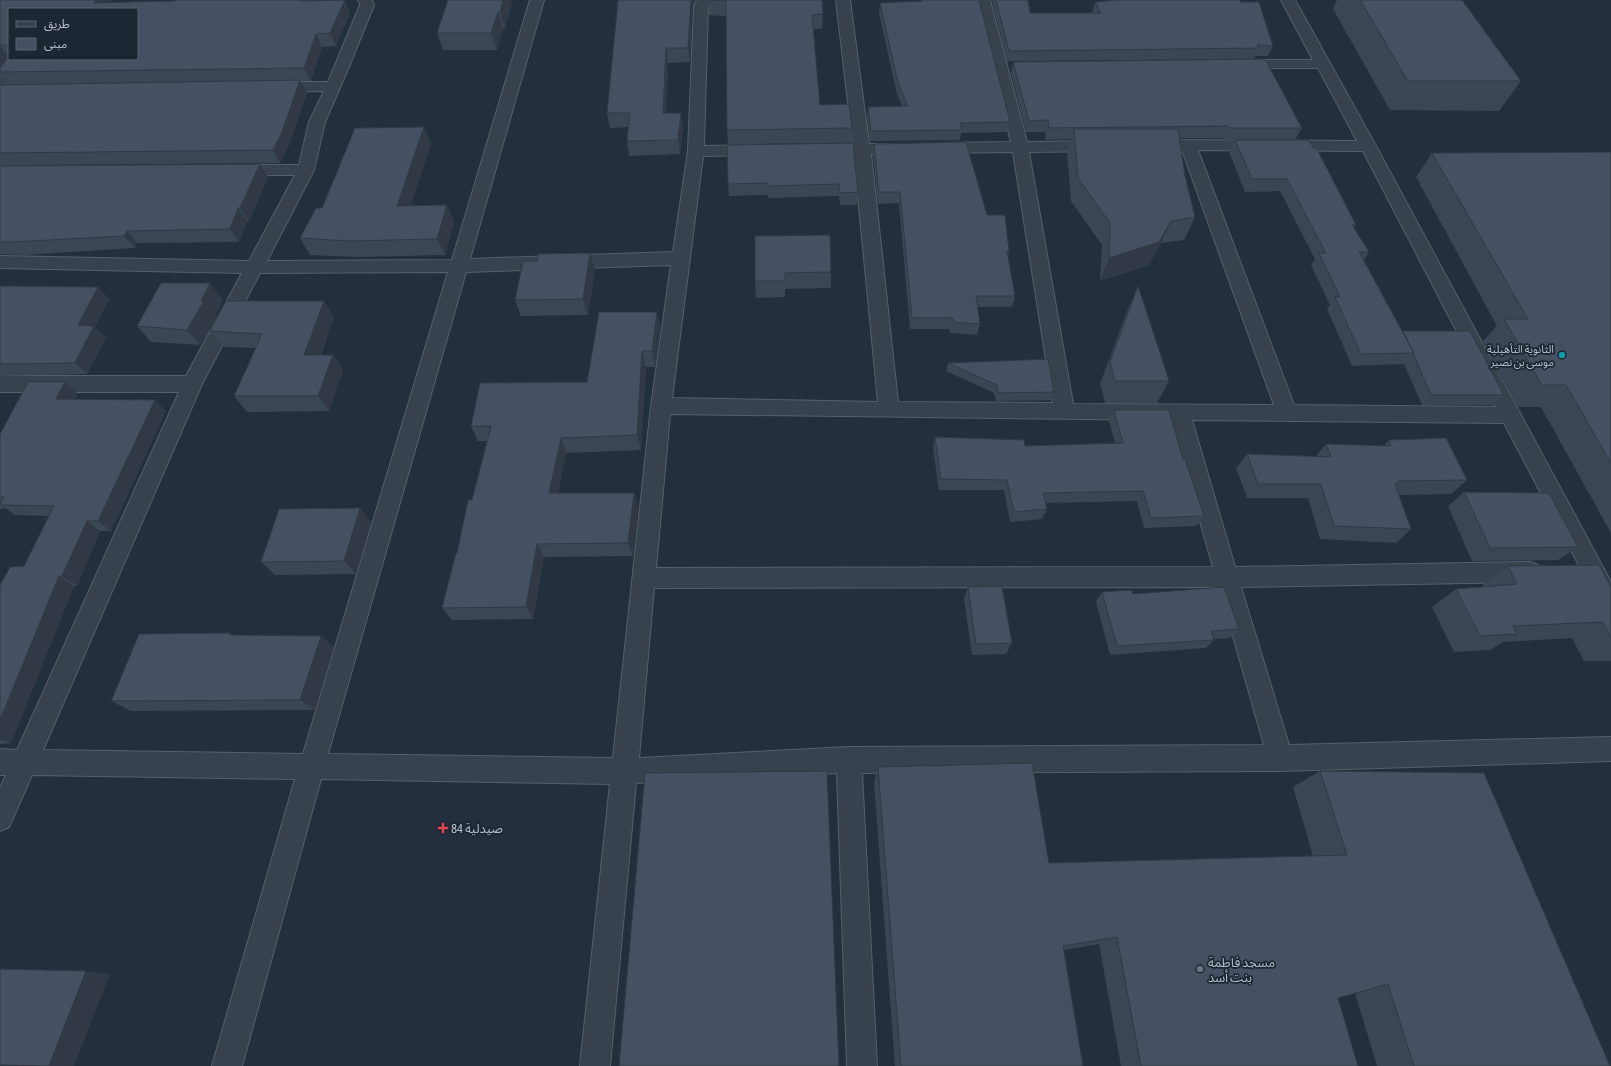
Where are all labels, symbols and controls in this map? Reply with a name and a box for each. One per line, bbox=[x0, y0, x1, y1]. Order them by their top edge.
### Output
legend bbox=[8, 8, 138, 60]
text: طريق bbox=[44, 17, 70, 32]
text: مبنى bbox=[44, 37, 67, 51]
place label: الثانوية التأهيلية موسى بن نصير bbox=[1487, 343, 1554, 369]
marker: الثانوية التأهيلية موسى بن نصير bbox=[1557, 350, 1567, 360]
place label: 84 صيدلية bbox=[451, 821, 503, 836]
marker: 84 صيدلية bbox=[438, 823, 448, 833]
place label: مسجد فاطمة بنت أسد bbox=[1208, 955, 1275, 985]
marker: مسجد فاطمة بنت أسد bbox=[1195, 964, 1205, 974]

